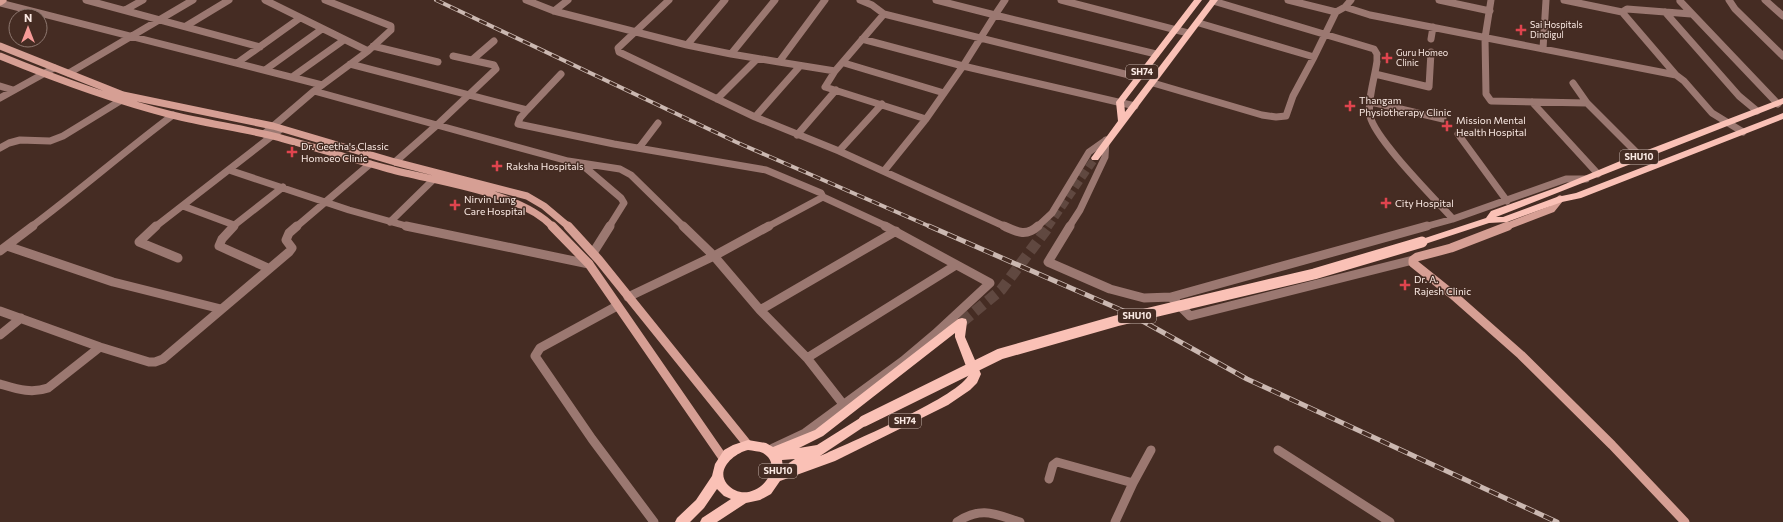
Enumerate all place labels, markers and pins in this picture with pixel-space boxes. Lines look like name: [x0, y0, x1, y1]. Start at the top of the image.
place label: Sai Hospitals Dindigul: [1530, 19, 1583, 40]
marker: Sai Hospitals Dindigul: [1515, 24, 1527, 36]
place label: Guru Homeo Clinic: [1396, 47, 1448, 68]
marker: Guru Homeo Clinic: [1381, 52, 1393, 64]
place label: Thangam Physiotherapy Clinic: [1359, 94, 1451, 118]
marker: Thangam Physiotherapy Clinic: [1344, 100, 1356, 112]
place label: Mission Mental Health Hospital: [1456, 114, 1527, 138]
marker: Mission Mental Health Hospital: [1441, 120, 1453, 132]
place label: Dr. Geetha's Classic Homoeo Clinic: [301, 140, 389, 164]
marker: Dr. Geetha's Classic Homoeo Clinic: [286, 146, 298, 158]
marker: Raksha Hospitals: [491, 160, 503, 172]
place label: Raksha Hospitals: [506, 160, 584, 172]
place label: Nirvin Lung Care Hospital: [464, 193, 525, 217]
marker: City Hospital: [1380, 197, 1392, 209]
place label: City Hospital: [1395, 197, 1454, 209]
marker: Nirvin Lung Care Hospital: [449, 199, 461, 211]
place label: Dr. A. Rajesh Clinic: [1414, 273, 1471, 297]
marker: Dr. A. Rajesh Clinic: [1399, 279, 1411, 291]

